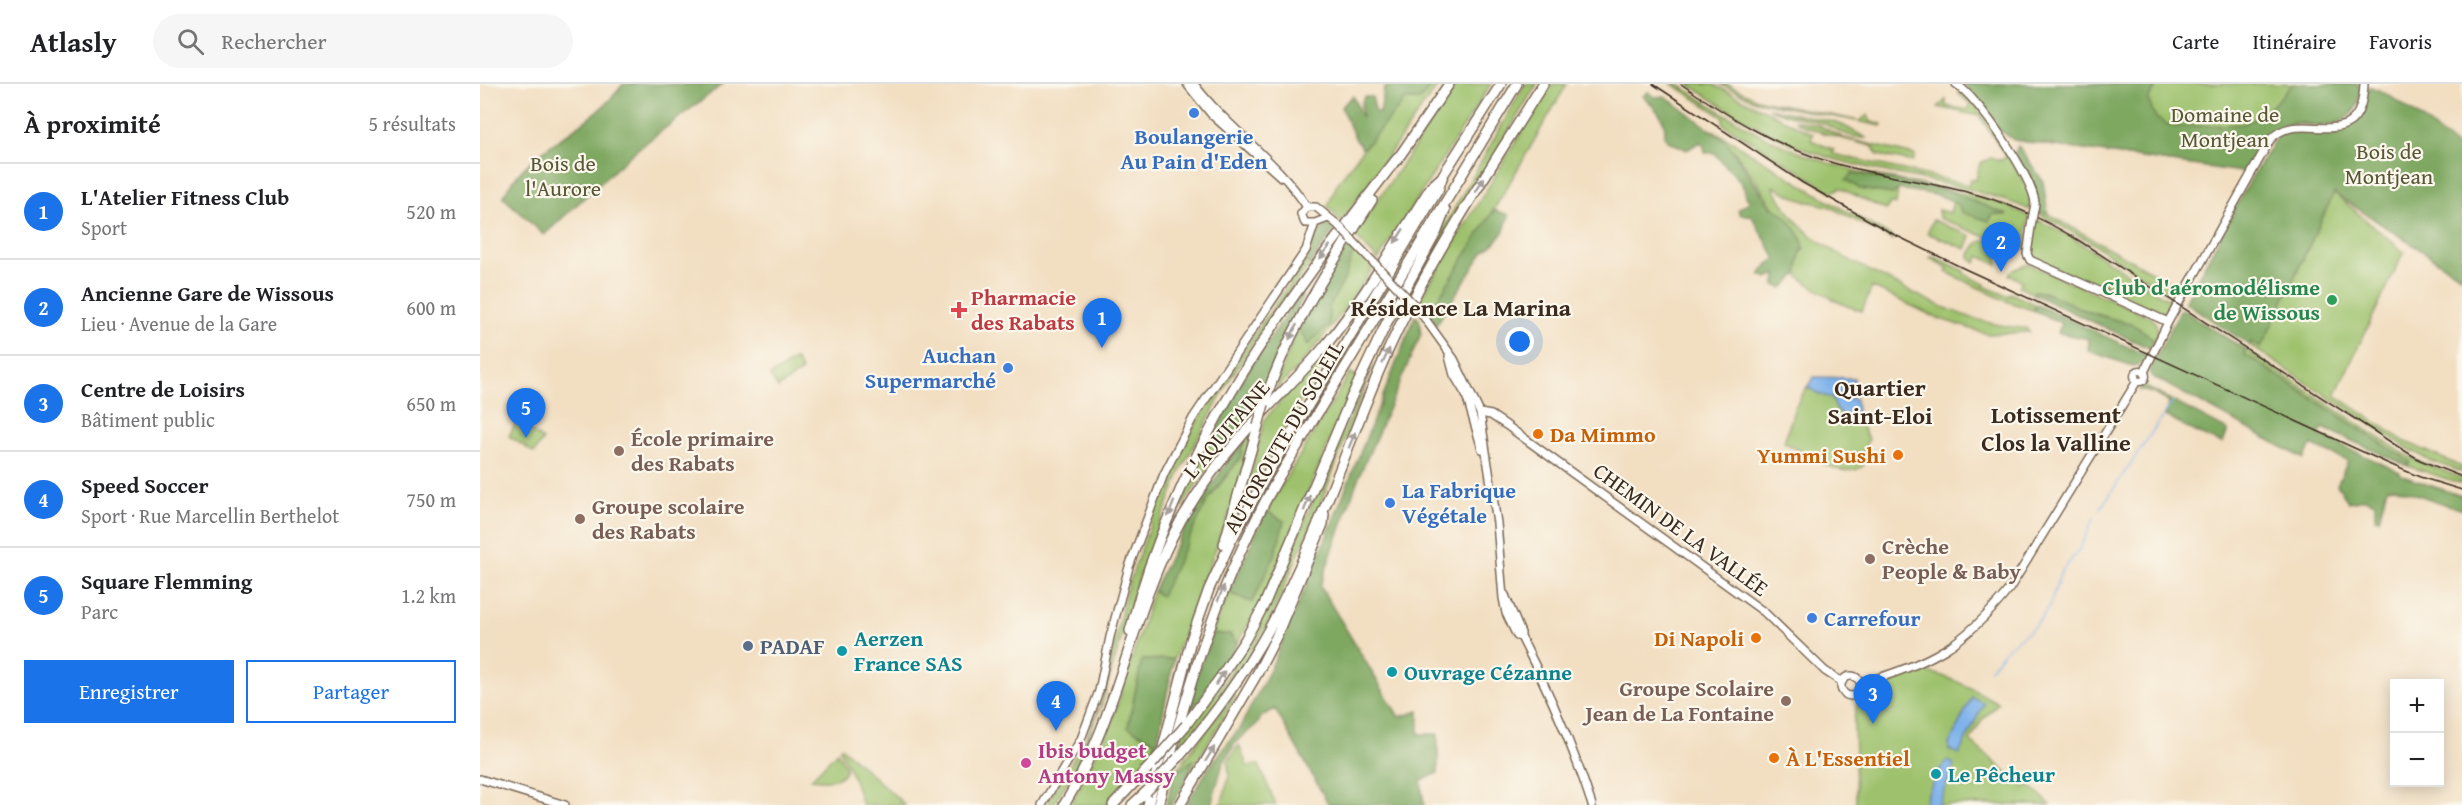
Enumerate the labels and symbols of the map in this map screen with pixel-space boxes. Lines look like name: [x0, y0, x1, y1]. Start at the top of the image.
park label: Domaine de Montjean: [2171, 98, 2279, 155]
marker: Boulangerie Au Pain d'Eden: [1187, 106, 1201, 120]
place label: Boulangerie Au Pain d'Eden: [1120, 120, 1268, 177]
park label: Bois de Montjean: [2345, 135, 2434, 192]
park label: Bois de l'Aurore: [525, 147, 601, 204]
one-way arrow: [1474, 177, 1485, 193]
pin: 2: [1982, 222, 2020, 272]
one-way arrow: [1394, 228, 1405, 244]
one-way arrow: [1319, 244, 1331, 260]
place label: Club d'aéromodélisme de Wissous: [2102, 271, 2320, 328]
place label: Pharmacie des Rabats: [971, 281, 1076, 338]
district label: Résidence La Marina: [1351, 290, 1572, 325]
marker: Club d'aéromodélisme de Wissous: [2325, 293, 2339, 307]
pin: 1: [1082, 298, 1122, 348]
marker: Pharmacie des Rabats: [952, 303, 966, 317]
one-way arrow: [1288, 323, 1298, 340]
your location: [1505, 327, 1534, 356]
street label: AUTOROUTE DU SOLEIL: [1215, 335, 1351, 539]
place label: Auchan Supermarché: [865, 339, 996, 396]
one-way arrow: [1381, 348, 1390, 365]
marker: Auchan Supermarché: [1001, 361, 1015, 375]
district label: Quartier Saint-Eloi: [1828, 370, 1932, 433]
street label: L'AQUITAINE: [1175, 372, 1277, 486]
pin: 5: [506, 388, 546, 438]
district label: Lotissement Clos la Valline: [1981, 397, 2131, 460]
place label: Da Mimmo: [1550, 418, 1656, 450]
place label: École primaire des Rabats: [631, 422, 774, 479]
marker: Da Mimmo: [1531, 427, 1545, 441]
one-way arrow: [1347, 431, 1357, 449]
place label: Yummi Sushi: [1757, 439, 1886, 471]
marker: École primaire des Rabats: [612, 444, 626, 458]
marker: Yummi Sushi: [1891, 448, 1905, 462]
street label: CHEMIN DE LA VALLÉE: [1587, 455, 1775, 603]
place label: La Fabrique Végétale: [1402, 474, 1516, 531]
place label: Groupe scolaire des Rabats: [592, 490, 745, 547]
one-way arrow: [1302, 494, 1312, 512]
marker: La Fabrique Végétale: [1383, 496, 1397, 510]
one-way arrow: [1166, 500, 1176, 518]
marker: Groupe scolaire des Rabats: [573, 512, 587, 526]
place label: Crèche People & Baby: [1882, 530, 2021, 587]
marker: Crèche People & Baby: [1863, 552, 1877, 566]
one-way arrow: [1216, 583, 1226, 601]
place label: Carrefour: [1824, 602, 1921, 634]
marker: Carrefour: [1805, 611, 1819, 625]
place label: Aerzen France SAS: [854, 622, 963, 679]
place label: Di Napoli: [1654, 622, 1744, 654]
place label: PADAF: [760, 630, 825, 662]
marker: Di Napoli: [1749, 631, 1763, 645]
marker: PADAF: [741, 639, 755, 653]
marker: Aerzen France SAS: [835, 644, 849, 658]
place label: Ouvrage Cézanne: [1404, 656, 1572, 688]
marker: Ouvrage Cézanne: [1385, 665, 1399, 679]
one-way arrow: [1215, 669, 1226, 686]
place label: Groupe Scolaire Jean de La Fontaine: [1581, 672, 1774, 729]
pin: 3: [1854, 674, 1892, 724]
pin: 4: [1036, 682, 1076, 731]
marker: Groupe Scolaire Jean de La Fontaine: [1779, 694, 1793, 708]
place label: Ibis budget Antony Massy: [1038, 734, 1175, 791]
place label: À L'Essentiel: [1786, 742, 1910, 774]
one-way arrow: [1204, 746, 1215, 763]
marker: À L'Essentiel: [1767, 751, 1781, 765]
marker: Ibis budget Antony Massy: [1019, 756, 1033, 770]
place label: Le Pêcheur: [1948, 758, 2055, 790]
marker: Le Pêcheur: [1929, 767, 1943, 781]

